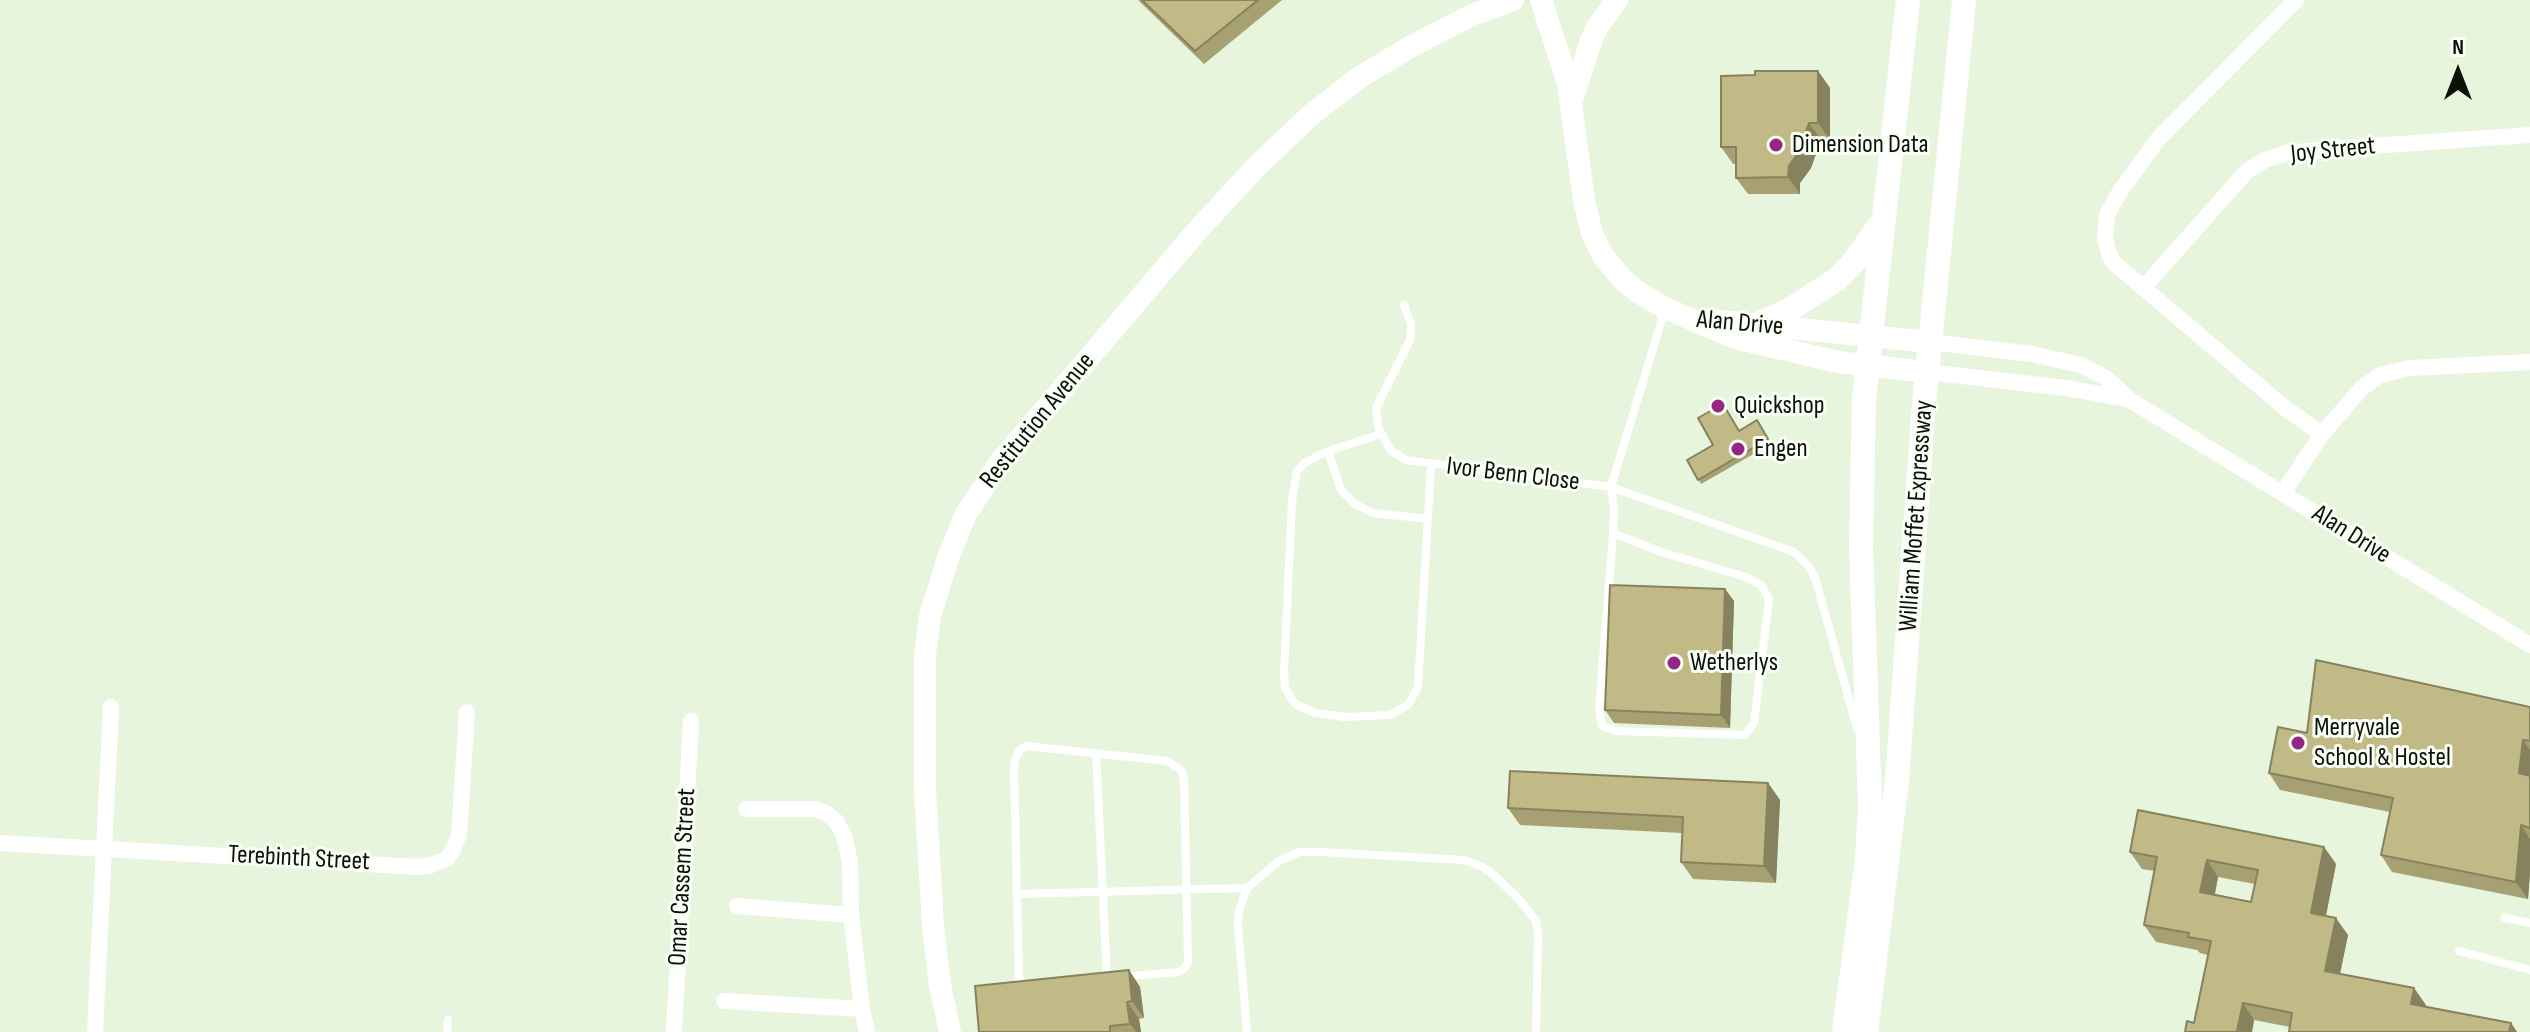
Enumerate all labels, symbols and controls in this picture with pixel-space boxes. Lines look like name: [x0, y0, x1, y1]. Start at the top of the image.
north arrow: [2418, 32, 2498, 112]
text: N: [2452, 34, 2464, 61]
place label: Dimension Data: [1792, 129, 1929, 161]
street label: Joy Street: [2289, 131, 2377, 171]
marker: Dimension Data: [1767, 136, 1785, 154]
street label: Alan Drive: [1695, 305, 1785, 343]
street label: Restitution Avenue: [974, 347, 1102, 495]
place label: Quickshop: [1734, 390, 1825, 422]
marker: Quickshop: [1709, 397, 1727, 415]
street label: William Moffet Expressway: [1893, 399, 1941, 633]
place label: Engen: [1754, 433, 1808, 465]
marker: Engen: [1729, 440, 1747, 458]
street label: Ivor Benn Close: [1445, 451, 1581, 499]
street label: Alan Drive: [2306, 499, 2396, 571]
place label: Wetherlys: [1690, 647, 1778, 679]
marker: Wetherlys: [1665, 654, 1683, 672]
place label: Merryvale School & Hostel: [2314, 712, 2451, 774]
marker: Merryvale School & Hostel: [2289, 734, 2307, 752]
street label: Omar Cassem Street: [663, 787, 703, 967]
street label: Terebinth Street: [227, 840, 371, 878]

